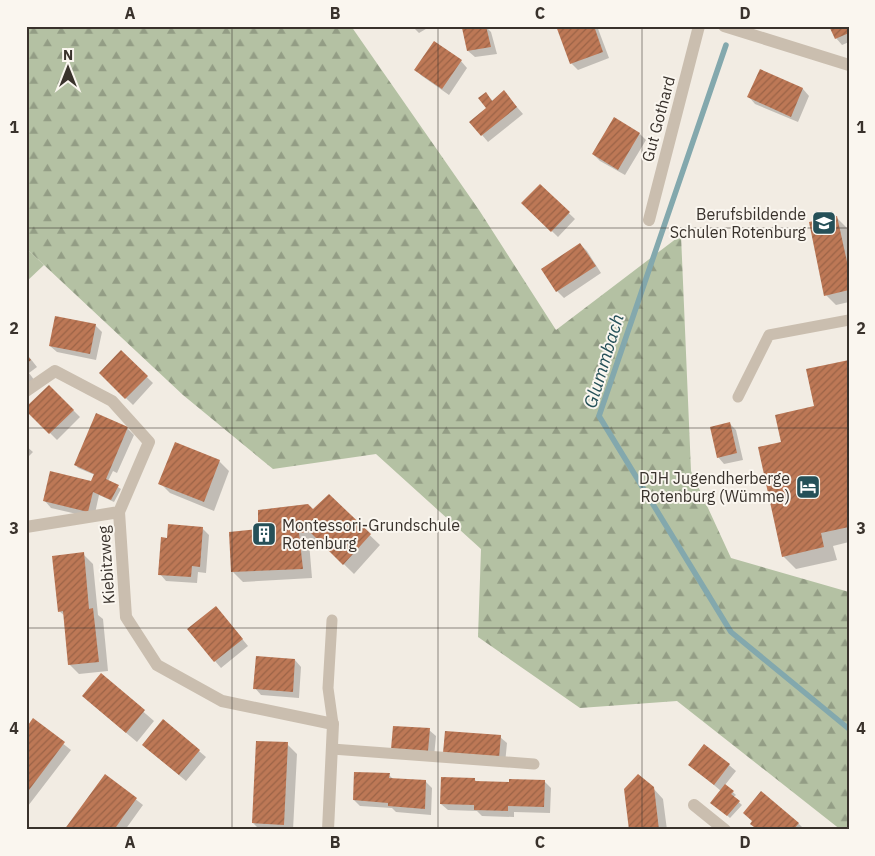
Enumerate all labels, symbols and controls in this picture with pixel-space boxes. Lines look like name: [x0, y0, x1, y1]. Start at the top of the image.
text: A: [125, 3, 136, 23]
text: B: [330, 3, 341, 23]
text: C: [535, 3, 545, 23]
text: D: [739, 3, 751, 23]
north arrow: [42, 42, 92, 92]
text: N: [63, 46, 73, 64]
street label: Gut Gothard: [637, 74, 679, 164]
text: 1: [9, 117, 19, 137]
text: 1: [856, 117, 866, 137]
place label: Berufsbildende Schulen Rotenburg: [670, 204, 807, 242]
school or university icon: Berufsbildende Schulen Rotenburg: [811, 210, 837, 236]
water label: Glummbach: [578, 311, 629, 411]
text: 2: [9, 318, 19, 338]
text: 2: [856, 318, 866, 338]
place label: DJH Jugendherberge Rotenburg (Wümme): [639, 468, 790, 506]
hotel icon: DJH Jugendherberge Rotenburg (Wümme): [795, 474, 821, 500]
place label: Montessori-Grundschule Rotenburg: [282, 515, 460, 553]
text: 3: [9, 518, 19, 538]
text: 3: [856, 518, 866, 538]
building icon: Montessori-Grundschule Rotenburg: [251, 521, 277, 547]
street label: Kiebitzweg: [93, 525, 119, 605]
text: 4: [9, 718, 19, 738]
text: 4: [856, 718, 866, 738]
text: A: [125, 832, 136, 852]
text: B: [330, 832, 341, 852]
text: C: [535, 832, 545, 852]
text: D: [739, 832, 751, 852]

